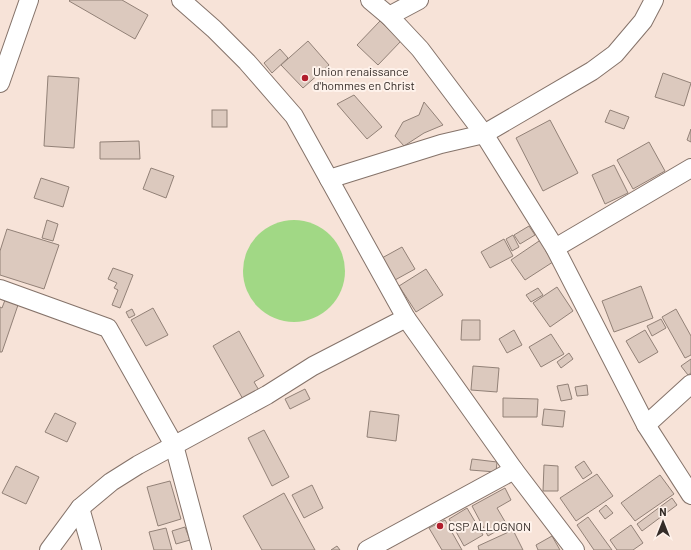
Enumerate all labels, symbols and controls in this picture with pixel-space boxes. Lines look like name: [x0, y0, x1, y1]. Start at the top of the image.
place label: Union renaissance d'hommes en Christ: [313, 64, 415, 92]
marker: Union renaissance d'hommes en Christ: [300, 73, 310, 83]
north arrow: [643, 502, 683, 542]
text: N: [659, 505, 667, 518]
place label: CSP ALLOGNON: [448, 519, 531, 533]
marker: CSP ALLOGNON: [435, 521, 445, 531]

